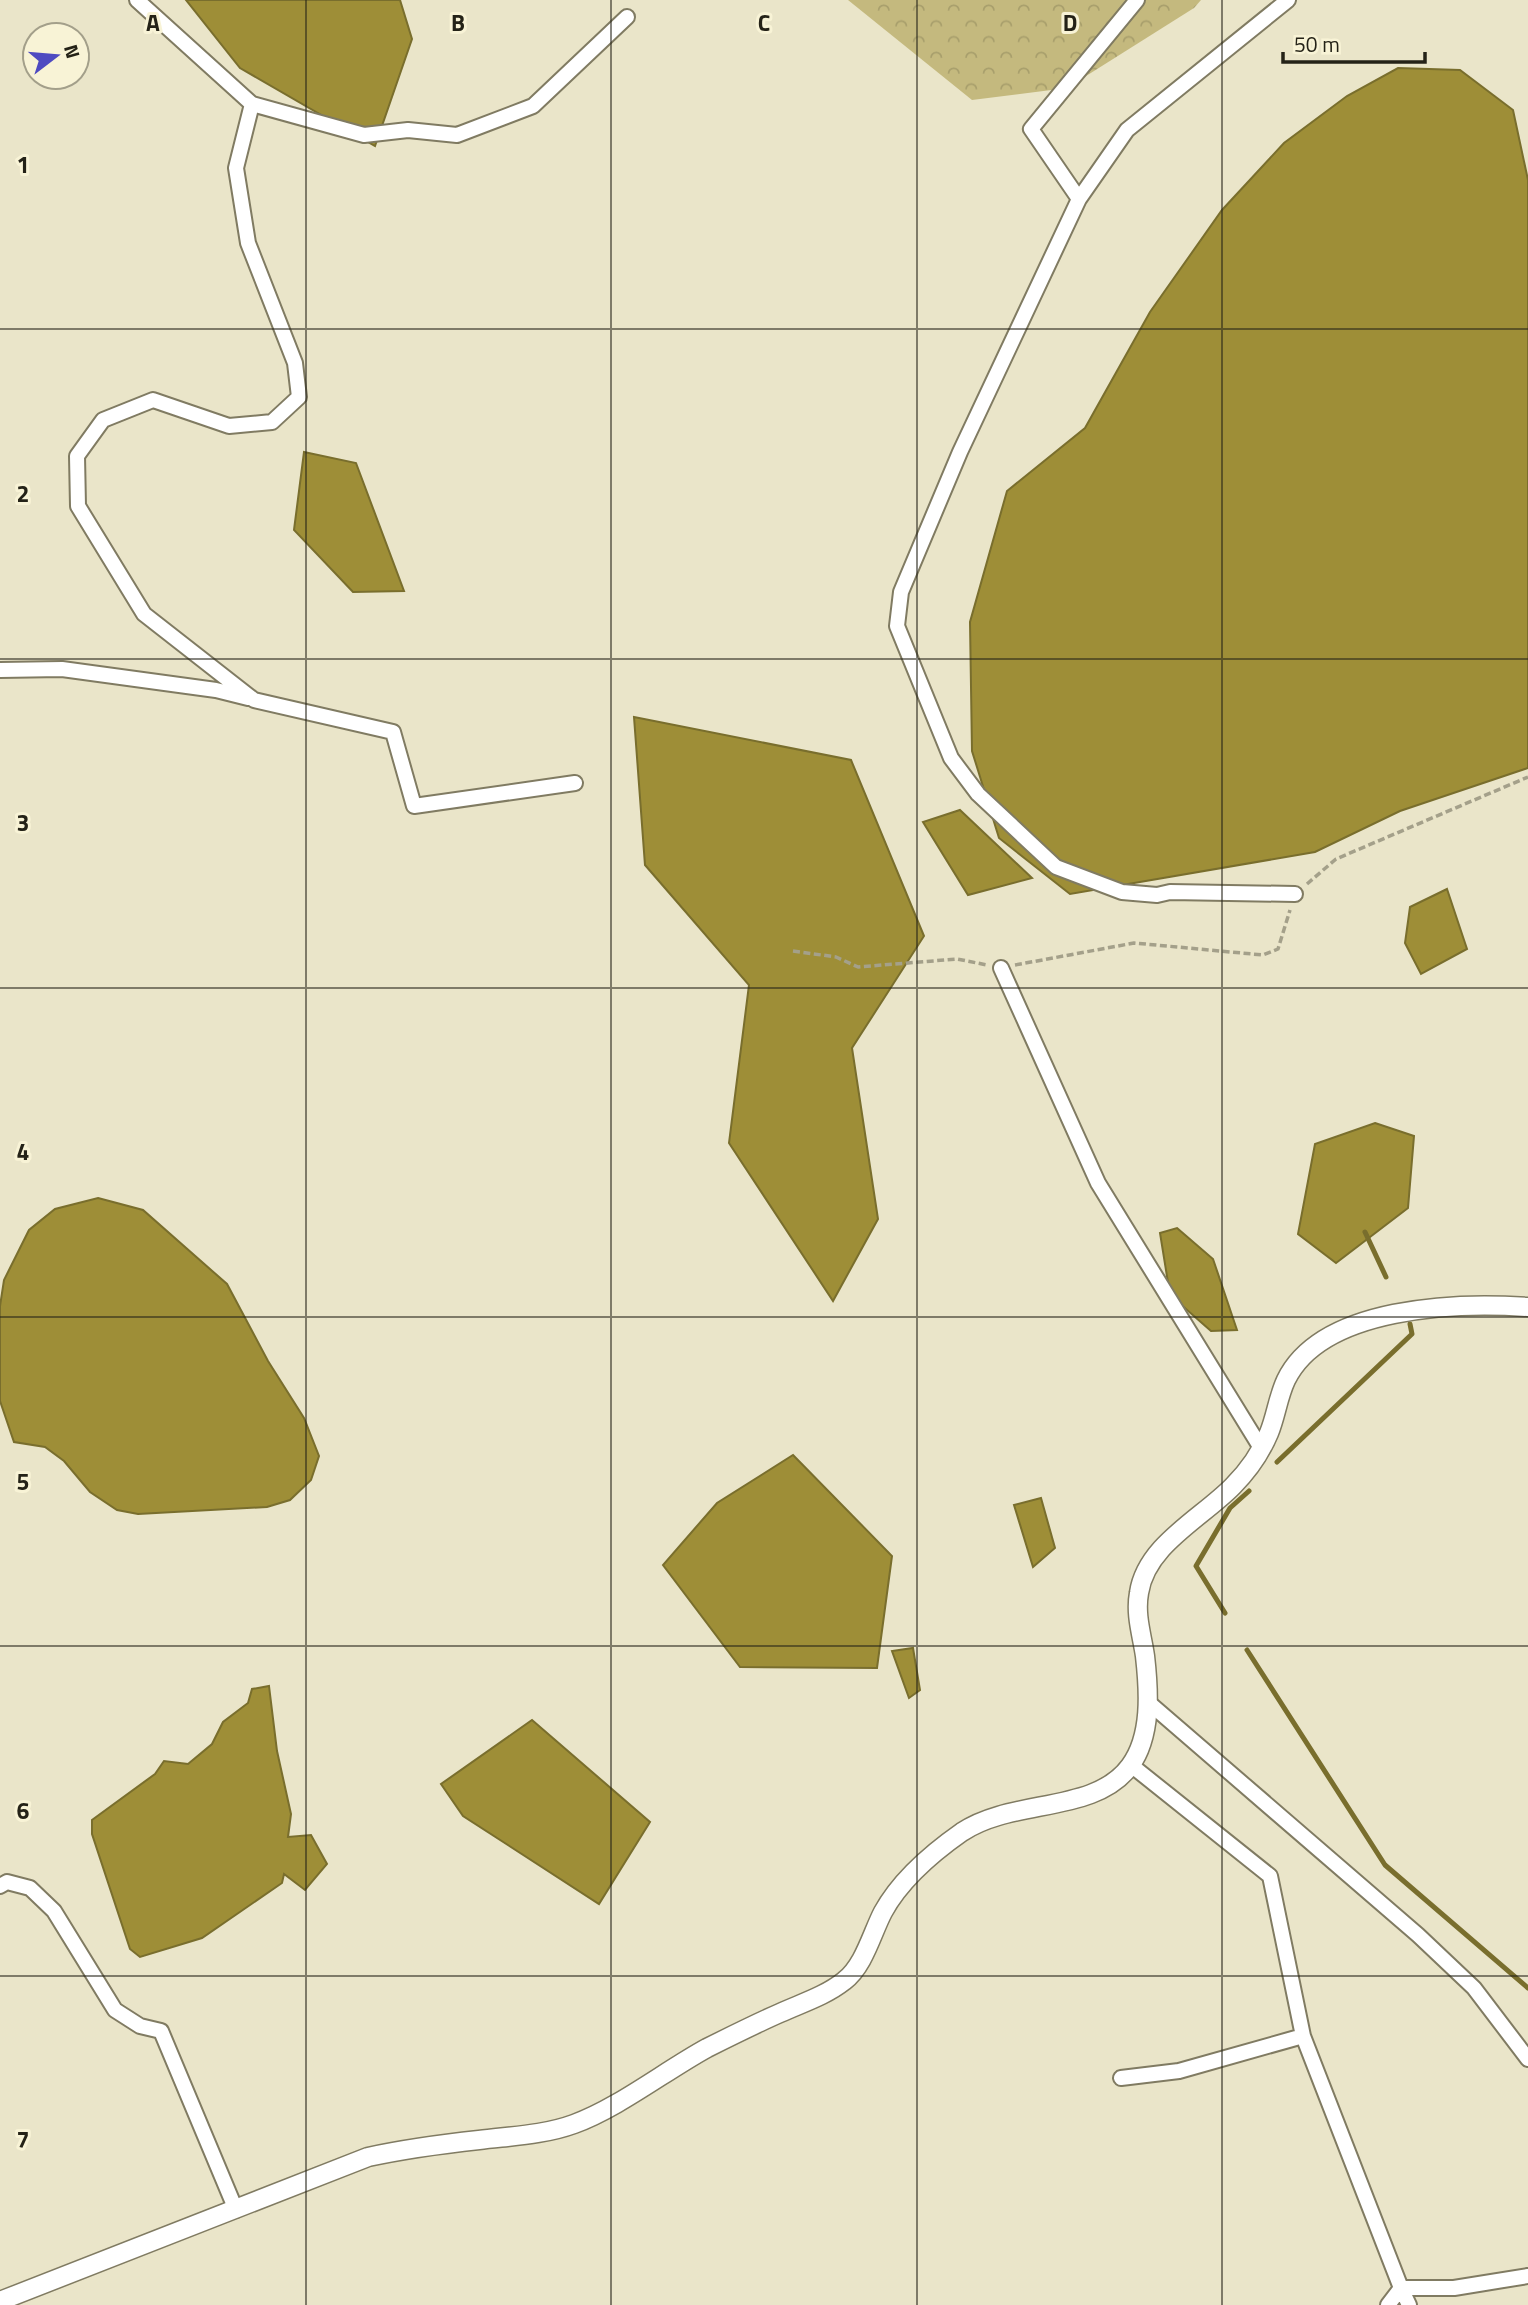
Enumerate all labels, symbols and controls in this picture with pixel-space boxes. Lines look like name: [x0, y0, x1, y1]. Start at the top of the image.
text: A: [146, 5, 160, 40]
text: B: [451, 5, 465, 40]
text: C: [758, 5, 770, 40]
text: D: [1063, 5, 1077, 40]
north arrow: [21, 21, 91, 91]
scale bar: [1283, 21, 1425, 65]
text: 50 m: [1294, 28, 1340, 60]
text: N: [57, 41, 89, 62]
text: 1: [17, 147, 29, 182]
text: 2: [17, 476, 29, 511]
text: 3: [17, 805, 29, 840]
text: 4: [17, 1134, 29, 1169]
text: 5: [17, 1464, 29, 1499]
text: 6: [17, 1793, 30, 1828]
text: 7: [17, 2122, 29, 2157]

